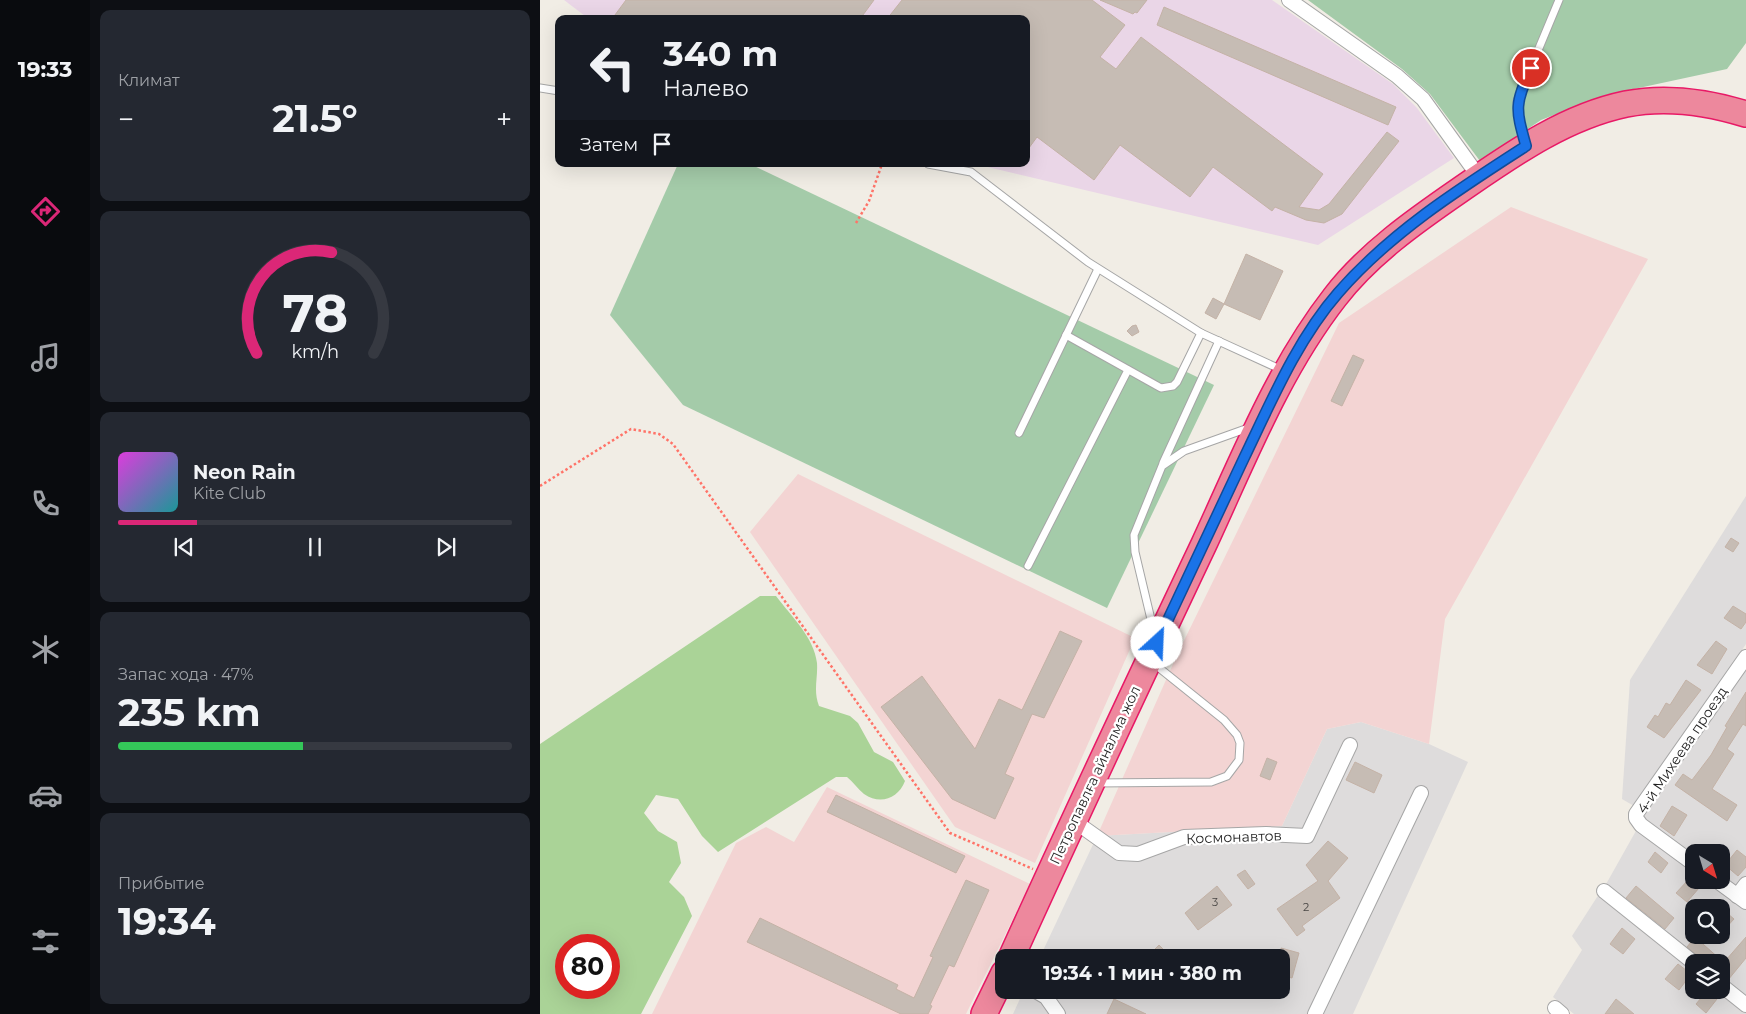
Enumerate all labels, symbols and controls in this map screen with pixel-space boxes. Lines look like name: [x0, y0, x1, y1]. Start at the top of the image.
text: 340 m: [663, 32, 778, 75]
icon: left: [580, 35, 645, 100]
pin: [1510, 47, 1552, 89]
icon: arrive: [1517, 54, 1545, 82]
text: 19:33: [18, 56, 72, 83]
text: Климат: [118, 71, 180, 90]
text: Налево: [663, 75, 749, 102]
text: 21.5°: [272, 95, 358, 142]
text: −: [118, 102, 134, 136]
text: +: [496, 102, 512, 136]
icon: arrive: [648, 130, 676, 158]
text: Затем: [580, 133, 638, 156]
icon: directions: [28, 194, 63, 229]
text: 78: [282, 282, 348, 345]
icon: music: [28, 340, 63, 375]
text: km/h: [291, 341, 339, 362]
text: Neon Rain: [193, 461, 296, 484]
text: Kite Club: [193, 484, 266, 503]
icon: phone: [28, 486, 63, 521]
icon: previous: [170, 533, 198, 561]
icon: pause: [301, 533, 329, 561]
icon: next: [432, 533, 460, 561]
position arrow: [1130, 616, 1182, 668]
icon: climate: [28, 632, 63, 667]
text: Запас хода · 47%: [118, 665, 253, 684]
street label: Петропавлға айналма жол: [1046, 683, 1144, 867]
street label: 4-й Михеева проезд: [1633, 683, 1731, 817]
text: 235 km: [118, 689, 261, 736]
icon: car: [28, 778, 63, 813]
street label: Космонавтов: [1186, 826, 1282, 848]
north arrow: [1685, 844, 1730, 889]
map controls: [1685, 844, 1730, 999]
text: Прибытие: [118, 874, 205, 893]
house number: 3: [1212, 895, 1218, 909]
text: 19:34: [118, 898, 216, 945]
button: search: [1685, 899, 1730, 944]
house number: 2: [1303, 900, 1309, 914]
icon: filters: [28, 924, 63, 959]
speed limit sign: 80: [555, 934, 620, 999]
button: layers: [1685, 954, 1730, 999]
text: 19:34 · 1 мин · 380 m: [1043, 962, 1242, 985]

